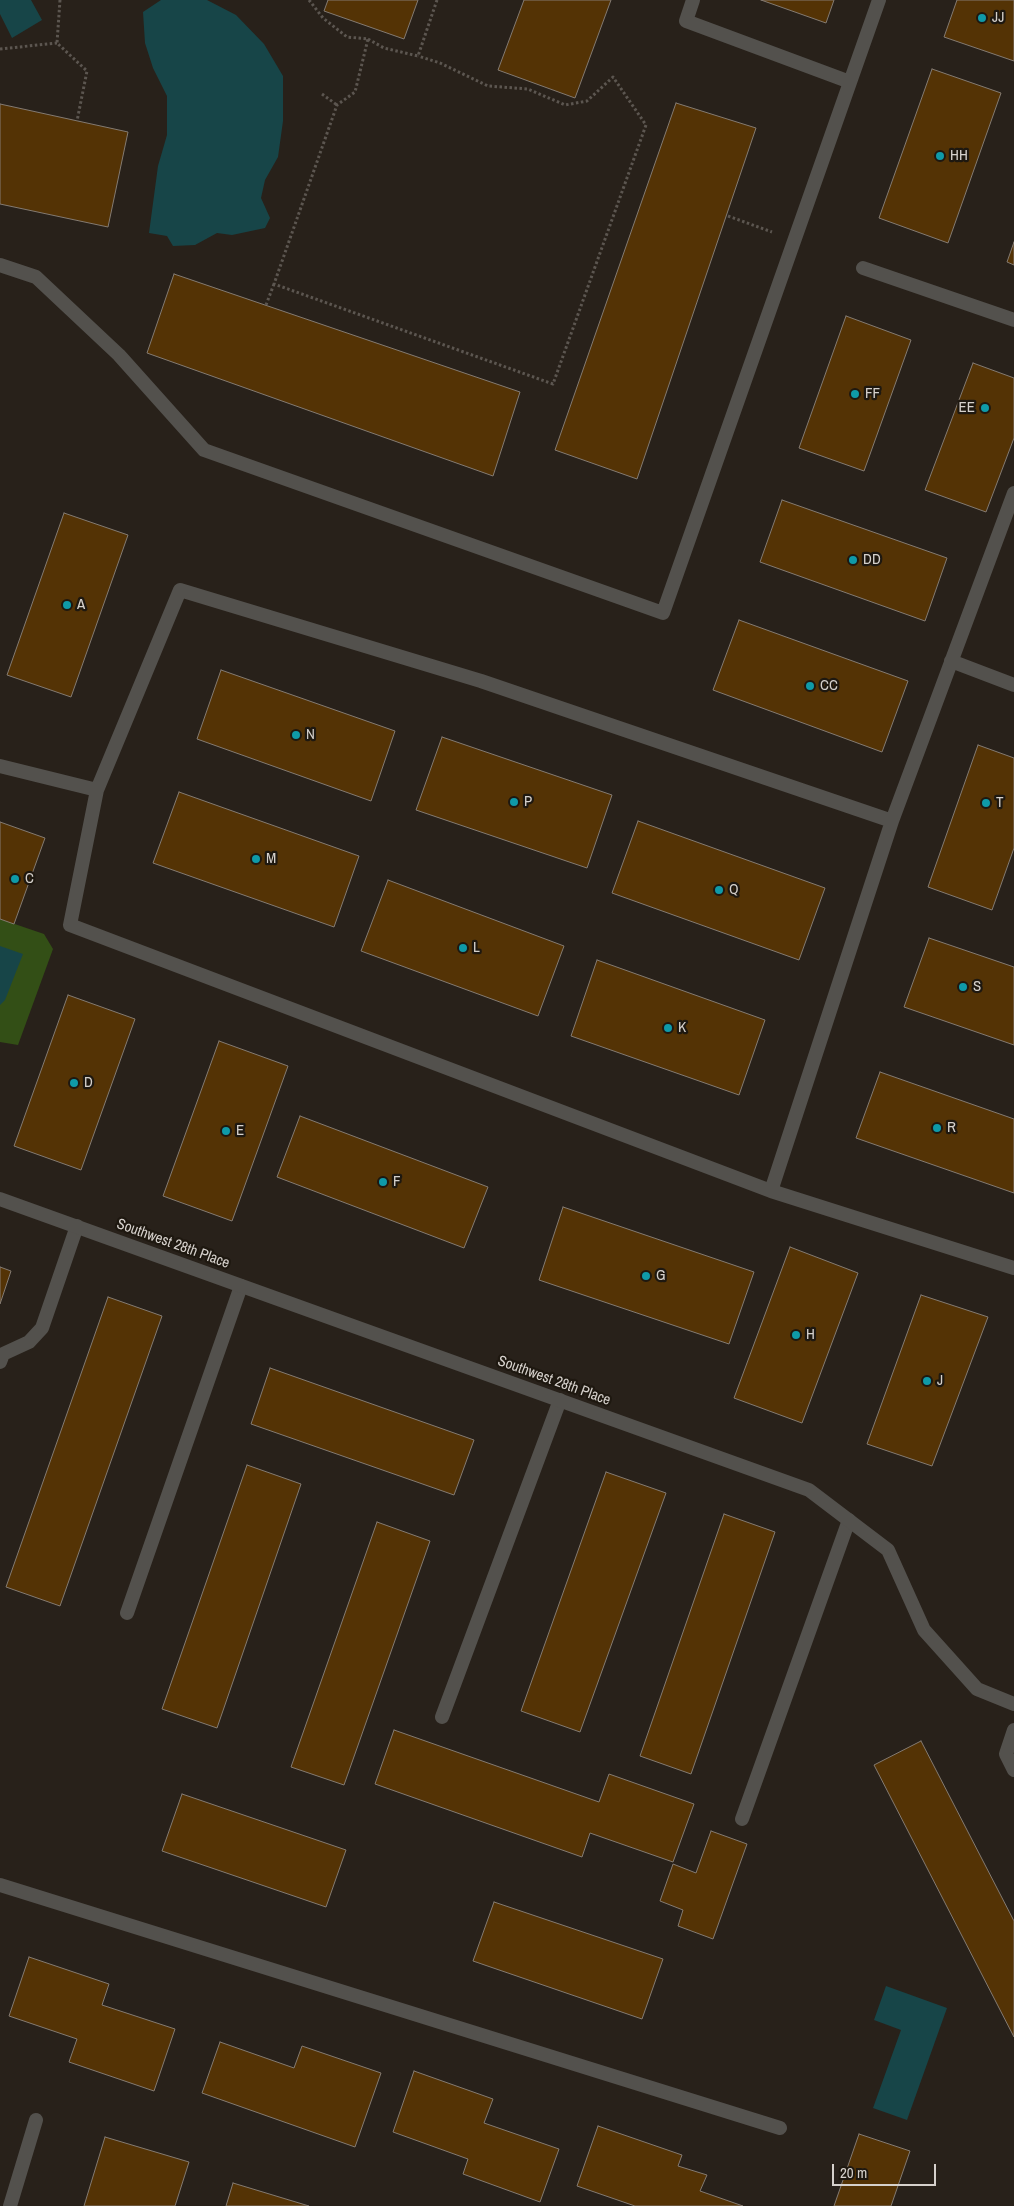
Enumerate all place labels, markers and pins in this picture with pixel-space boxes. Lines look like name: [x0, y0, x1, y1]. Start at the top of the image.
place label: JJ: [992, 9, 1004, 27]
marker: JJ: [976, 12, 988, 24]
place label: HH: [950, 147, 968, 165]
marker: HH: [934, 150, 946, 162]
place label: FF: [865, 385, 880, 403]
marker: FF: [849, 388, 861, 400]
place label: EE: [959, 399, 975, 417]
marker: EE: [979, 402, 991, 414]
place label: DD: [863, 551, 881, 569]
marker: DD: [847, 554, 859, 566]
place label: A: [77, 596, 85, 614]
marker: A: [61, 599, 73, 611]
place label: CC: [820, 677, 838, 695]
marker: CC: [804, 680, 816, 692]
place label: N: [306, 726, 315, 744]
marker: N: [290, 729, 302, 741]
place label: P: [524, 793, 532, 811]
place label: T: [996, 794, 1004, 812]
marker: P: [508, 796, 520, 808]
marker: T: [980, 797, 992, 809]
place label: M: [266, 850, 276, 868]
marker: M: [250, 853, 262, 865]
place label: C: [25, 870, 34, 888]
marker: C: [9, 873, 21, 885]
place label: Q: [729, 881, 739, 899]
marker: Q: [713, 884, 725, 896]
place label: L: [473, 939, 480, 957]
marker: L: [457, 942, 469, 954]
place label: S: [973, 978, 981, 996]
marker: S: [957, 981, 969, 993]
place label: K: [678, 1019, 686, 1037]
marker: K: [662, 1022, 674, 1034]
place label: D: [84, 1074, 93, 1092]
marker: D: [68, 1077, 80, 1089]
place label: R: [947, 1119, 956, 1137]
place label: E: [236, 1122, 244, 1140]
marker: R: [931, 1122, 943, 1134]
marker: E: [220, 1125, 232, 1137]
place label: F: [393, 1173, 401, 1191]
marker: F: [377, 1176, 389, 1188]
place label: G: [656, 1267, 666, 1285]
marker: G: [640, 1270, 652, 1282]
place label: H: [806, 1326, 815, 1344]
marker: H: [790, 1329, 802, 1341]
place label: J: [937, 1372, 943, 1390]
marker: J: [921, 1375, 933, 1387]

